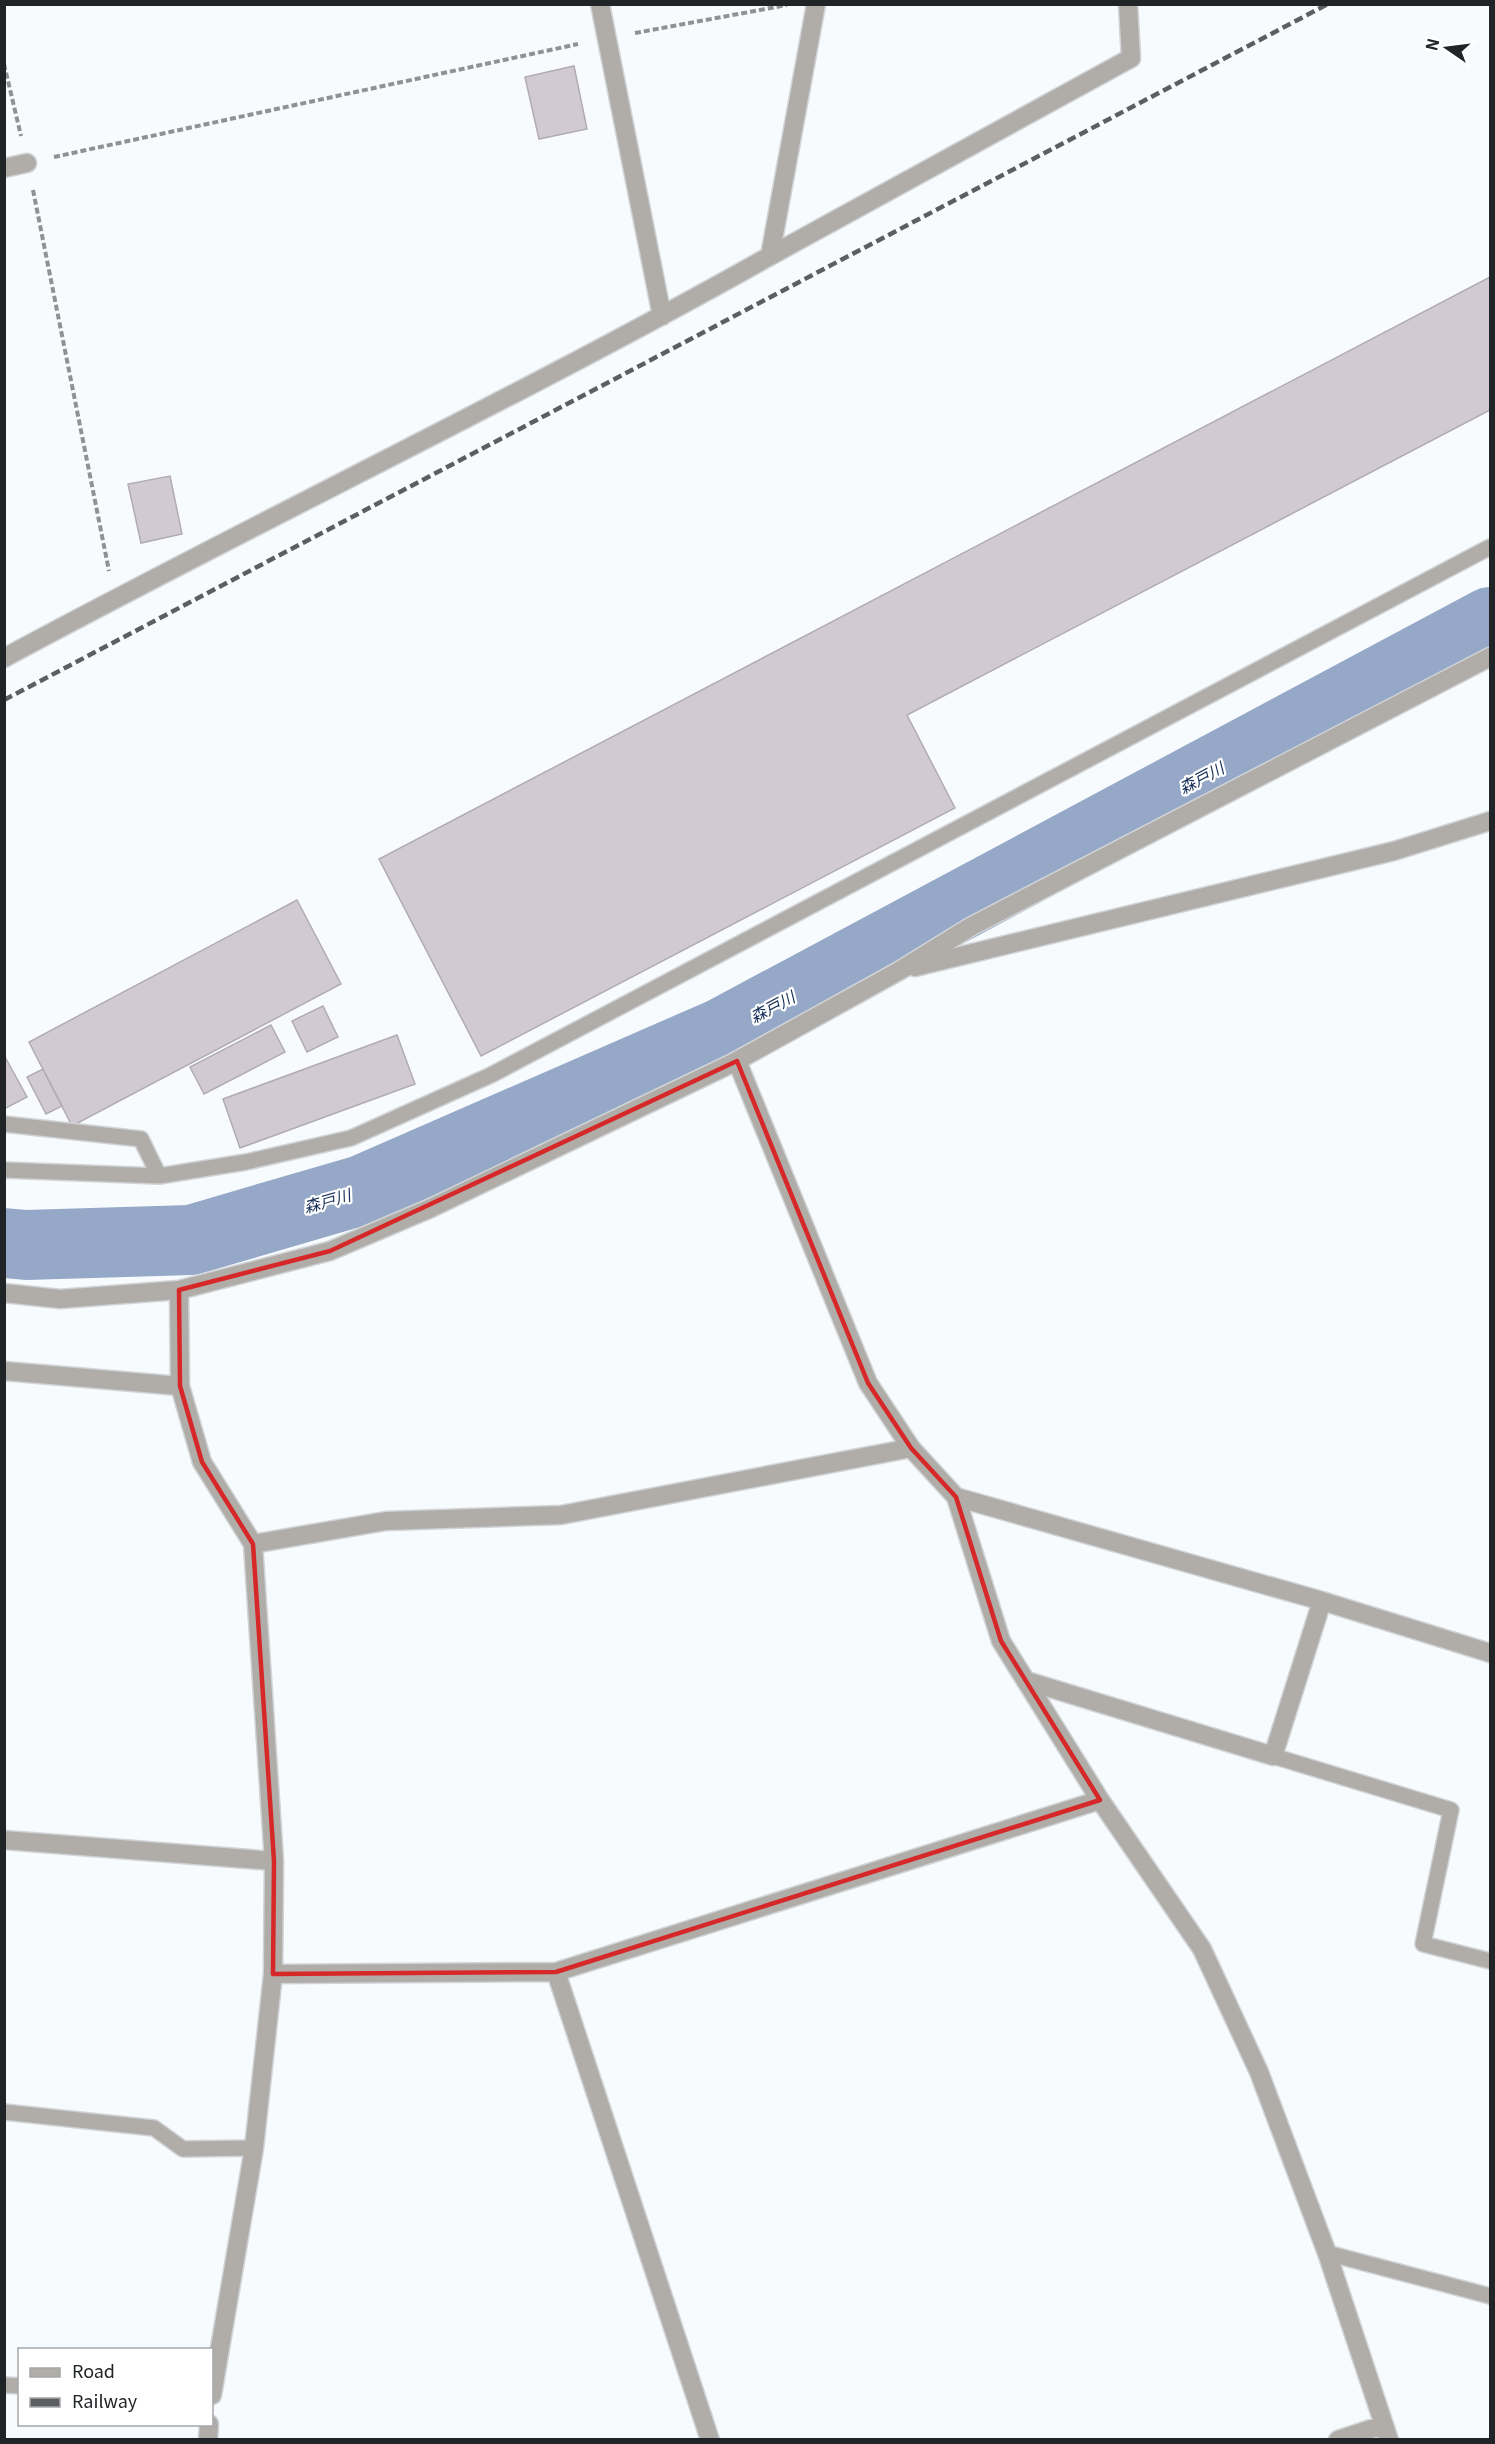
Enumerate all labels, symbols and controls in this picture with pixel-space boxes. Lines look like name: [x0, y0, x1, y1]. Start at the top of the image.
north arrow: [1417, 18, 1477, 78]
text: N: [1418, 35, 1445, 53]
water label: 森戸川: [1174, 754, 1230, 799]
water label: 森戸川: [745, 983, 801, 1028]
water label: 森戸川: [301, 1181, 355, 1218]
legend: [18, 2348, 213, 2426]
text: Road: [72, 2357, 115, 2383]
text: Railway: [72, 2387, 138, 2413]

